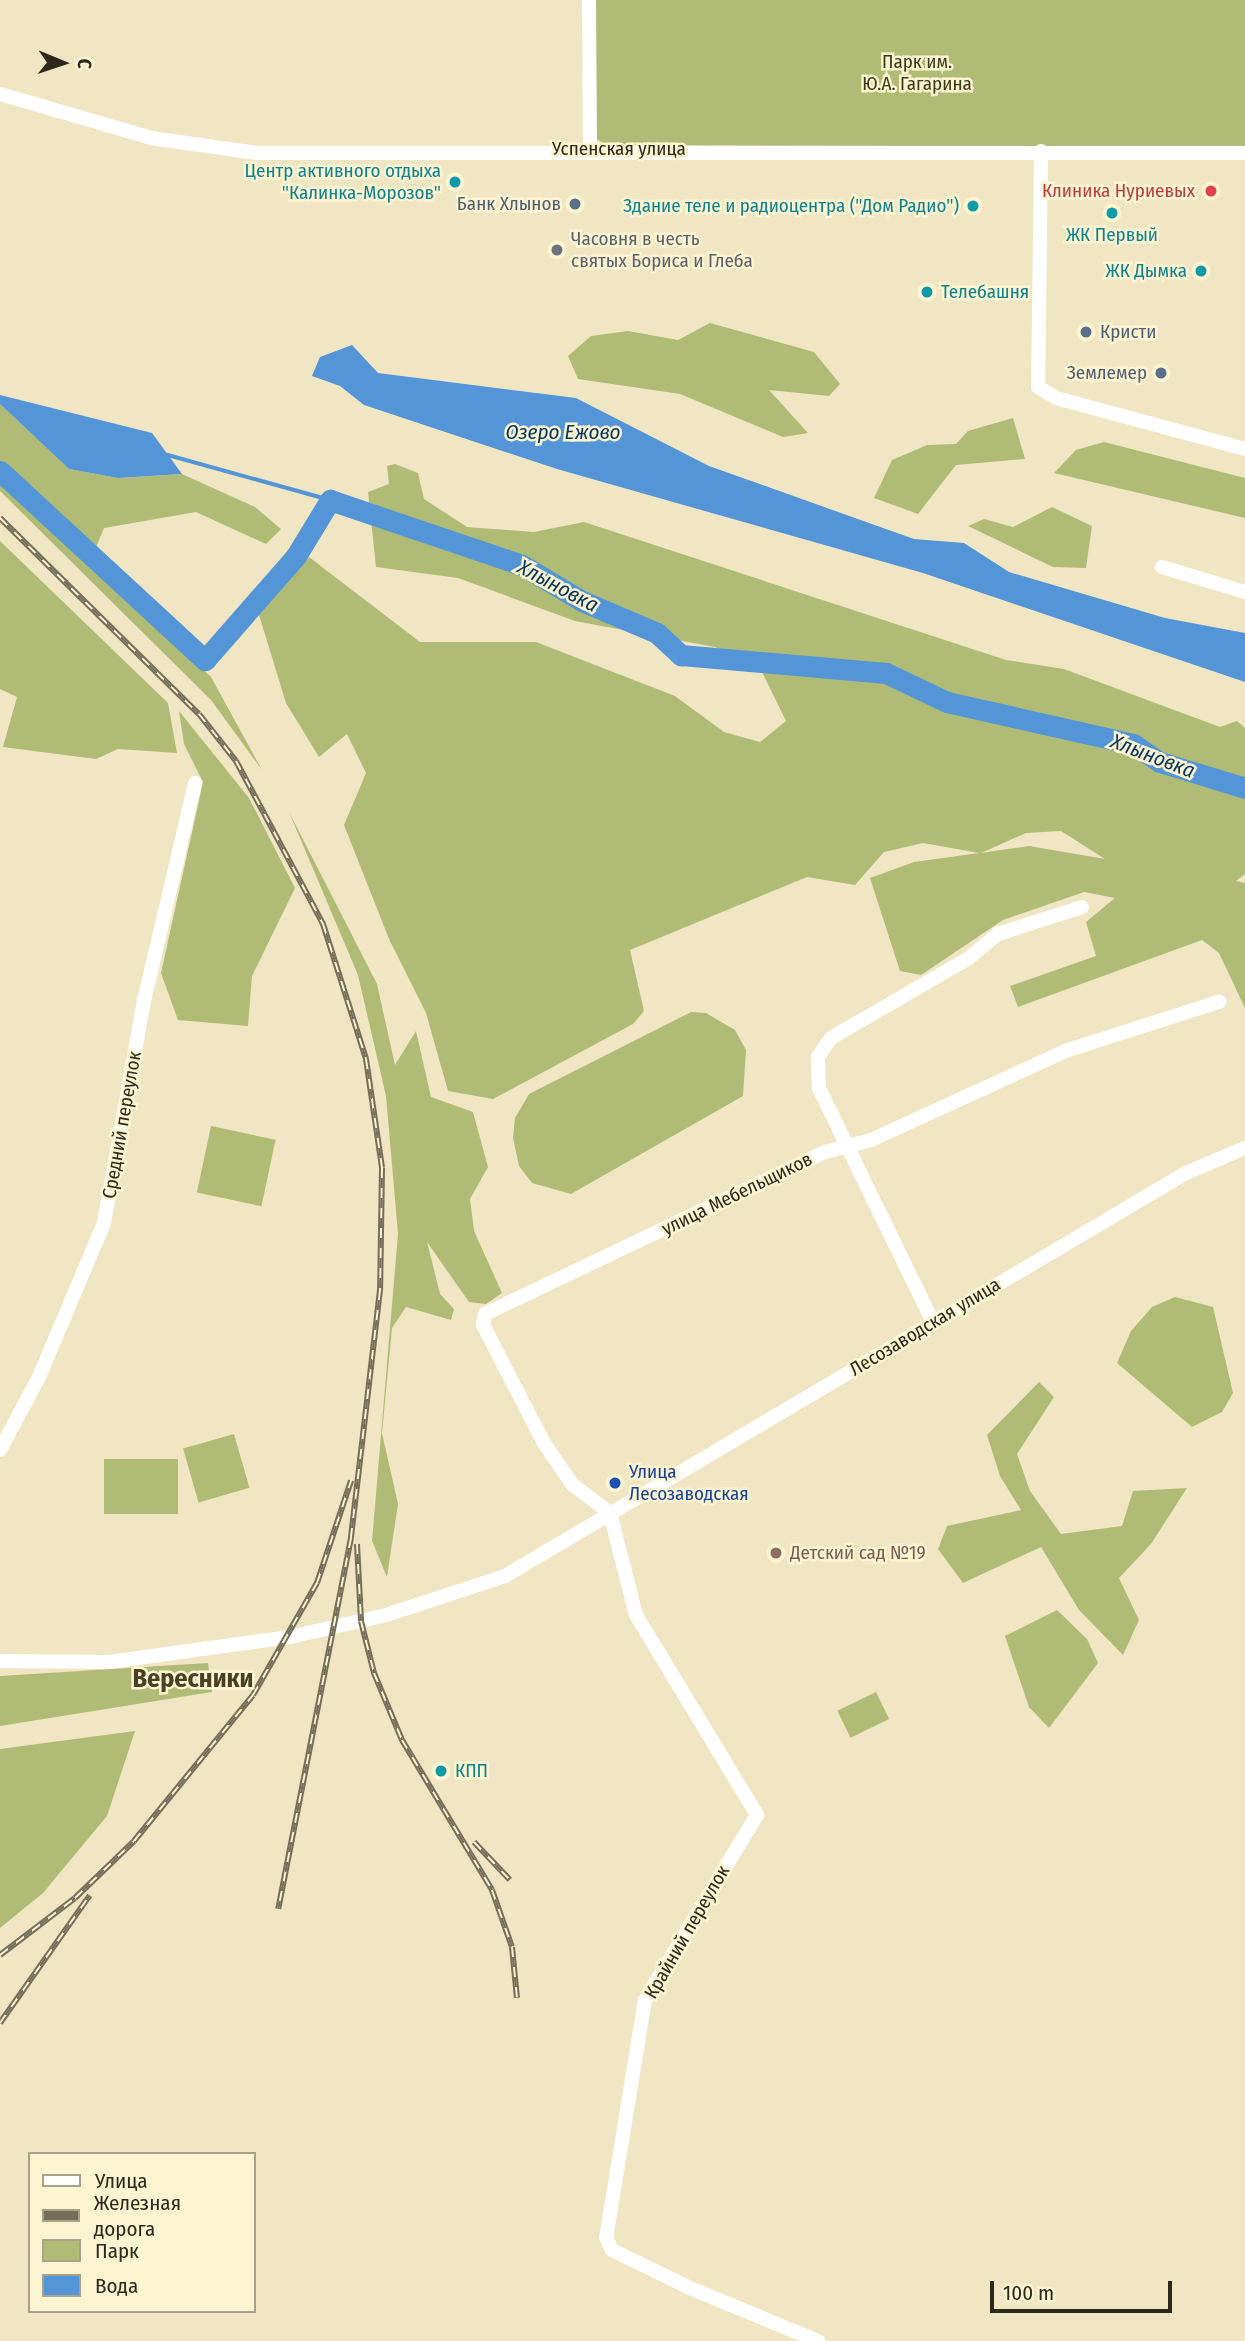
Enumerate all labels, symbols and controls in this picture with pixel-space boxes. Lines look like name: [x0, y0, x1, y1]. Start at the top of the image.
north arrow: [28, 28, 98, 98]
park label: Парк им. Ю.А. Гагарина: [862, 51, 972, 95]
text: С: [73, 58, 96, 69]
street label: Успенская улица: [552, 138, 686, 160]
place label: Центр активного отдыха "Калинка-Морозов": [245, 160, 441, 204]
marker: Центр активного отдыха "Калинка-Морозов": [447, 174, 463, 190]
place label: Клиника Нуриевых: [1042, 180, 1195, 202]
marker: Клиника Нуриевых: [1201, 181, 1221, 201]
place label: Банк Хлынов: [457, 193, 561, 215]
place label: Здание теле и радиоцентра ("Дом Радио"): [623, 195, 959, 217]
marker: Банк Хлынов: [567, 196, 583, 212]
marker: Здание теле и радиоцентра ("Дом Радио"): [965, 198, 981, 214]
marker: ЖК Первый: [1104, 205, 1120, 221]
place label: ЖК Первый: [1066, 224, 1158, 246]
place label: Часовня в честь святых Бориса и Глеба: [571, 228, 753, 272]
marker: Часовня в честь святых Бориса и Глеба: [549, 242, 565, 258]
place label: ЖК Дымка: [1106, 260, 1187, 282]
marker: ЖК Дымка: [1193, 263, 1209, 279]
place label: Телебашня: [941, 281, 1029, 303]
marker: Телебашня: [919, 284, 935, 300]
place label: Кристи: [1100, 321, 1157, 343]
marker: Кристи: [1078, 324, 1094, 340]
place label: Землемер: [1067, 362, 1147, 384]
marker: Землемер: [1153, 365, 1169, 381]
water label: Озеро Ежово: [505, 419, 621, 445]
water label: Хлыновка: [513, 554, 603, 618]
water label: Хлыновка: [1107, 728, 1199, 784]
street label: Средний переулок: [98, 1049, 146, 1201]
street label: улица Мебельщиков: [658, 1148, 816, 1240]
street label: Лесозаводская улица: [846, 1273, 1004, 1381]
place label: Улица Лесозаводская: [629, 1461, 749, 1505]
marker: Улица Лесозаводская: [607, 1475, 623, 1491]
place label: Детский сад №19: [790, 1542, 926, 1564]
marker: Детский сад №19: [768, 1545, 784, 1561]
district label: Вересники: [132, 1663, 254, 1695]
place label: КПП: [455, 1760, 488, 1782]
marker: КПП: [433, 1763, 449, 1779]
street label: Крайний переулок: [640, 1861, 734, 2003]
legend: [28, 2152, 256, 2313]
text: Улица: [95, 2168, 148, 2194]
text: Железная дорога: [94, 2190, 181, 2242]
text: Парк: [95, 2238, 139, 2264]
scale bar: [993, 2268, 1175, 2312]
text: Вода: [95, 2273, 138, 2299]
text: 100 m: [1003, 2280, 1054, 2306]

